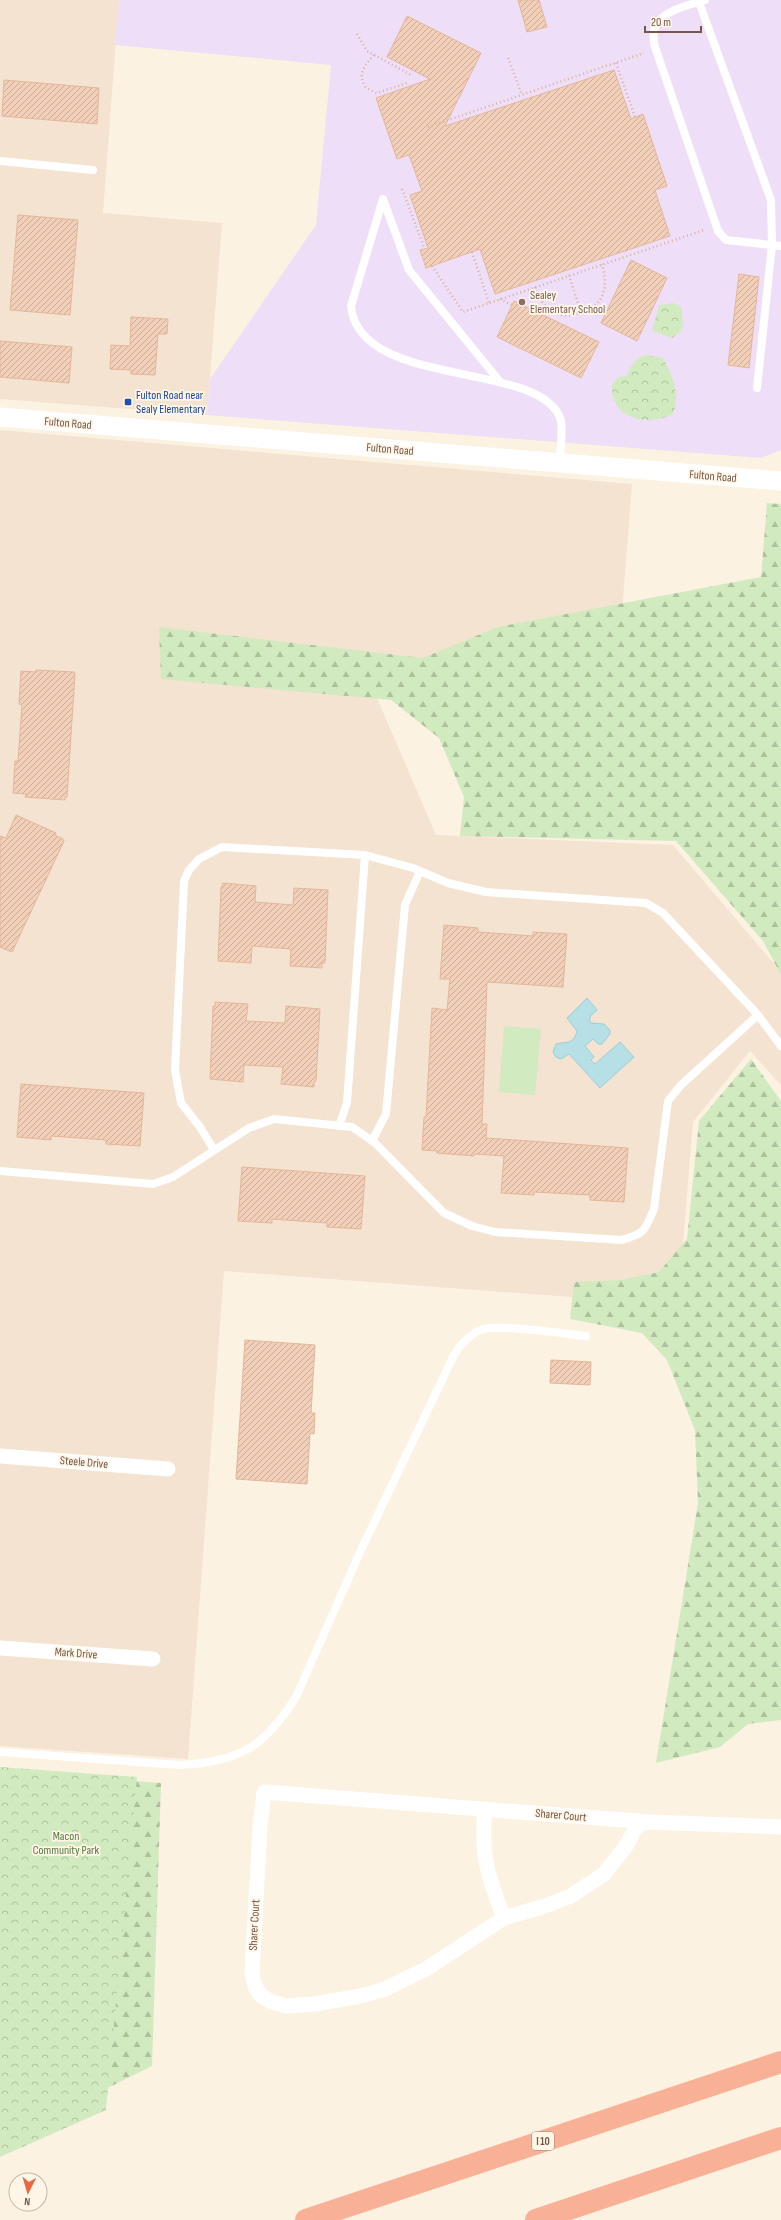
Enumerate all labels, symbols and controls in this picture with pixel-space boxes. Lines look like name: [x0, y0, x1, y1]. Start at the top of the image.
scale bar: [645, 8, 701, 34]
text: 20 m: [651, 15, 671, 30]
place label: Sealey Elementary School: [530, 288, 605, 317]
marker: Sealey Elementary School: [517, 297, 527, 307]
place label: Fulton Road near Sealy Elementary: [136, 388, 206, 417]
marker: Fulton Road near Sealy Elementary: [123, 397, 133, 407]
street label: Fulton Road: [44, 414, 92, 433]
street label: Fulton Road: [366, 440, 414, 459]
street label: Fulton Road: [689, 467, 737, 486]
street label: Steele Drive: [59, 1453, 109, 1472]
street label: Mark Drive: [54, 1645, 98, 1662]
street label: Sharer Court: [535, 1806, 587, 1825]
park label: Macon Community Park: [33, 1829, 100, 1858]
street label: Sharer Court: [246, 1899, 263, 1951]
road number: I 10: [532, 2132, 554, 2150]
north arrow: [8, 2172, 48, 2212]
text: N: [24, 2195, 31, 2208]

